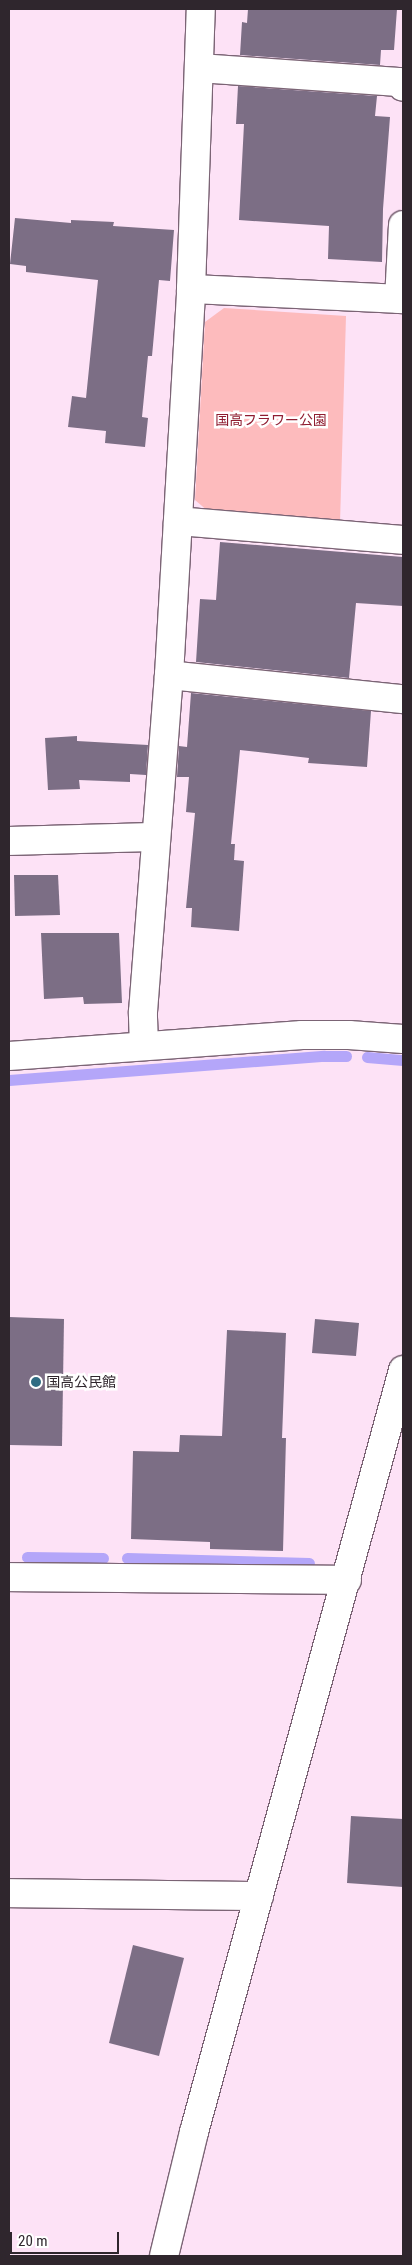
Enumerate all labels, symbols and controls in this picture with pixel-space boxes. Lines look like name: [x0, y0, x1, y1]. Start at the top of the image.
park label: 国高フラワー公園: [215, 412, 327, 428]
place label: 国高公民館: [46, 1374, 116, 1390]
marker: 国高公民館: [30, 1376, 42, 1388]
scale bar: [12, 2222, 121, 2254]
text: 20 m: [18, 2232, 48, 2250]

